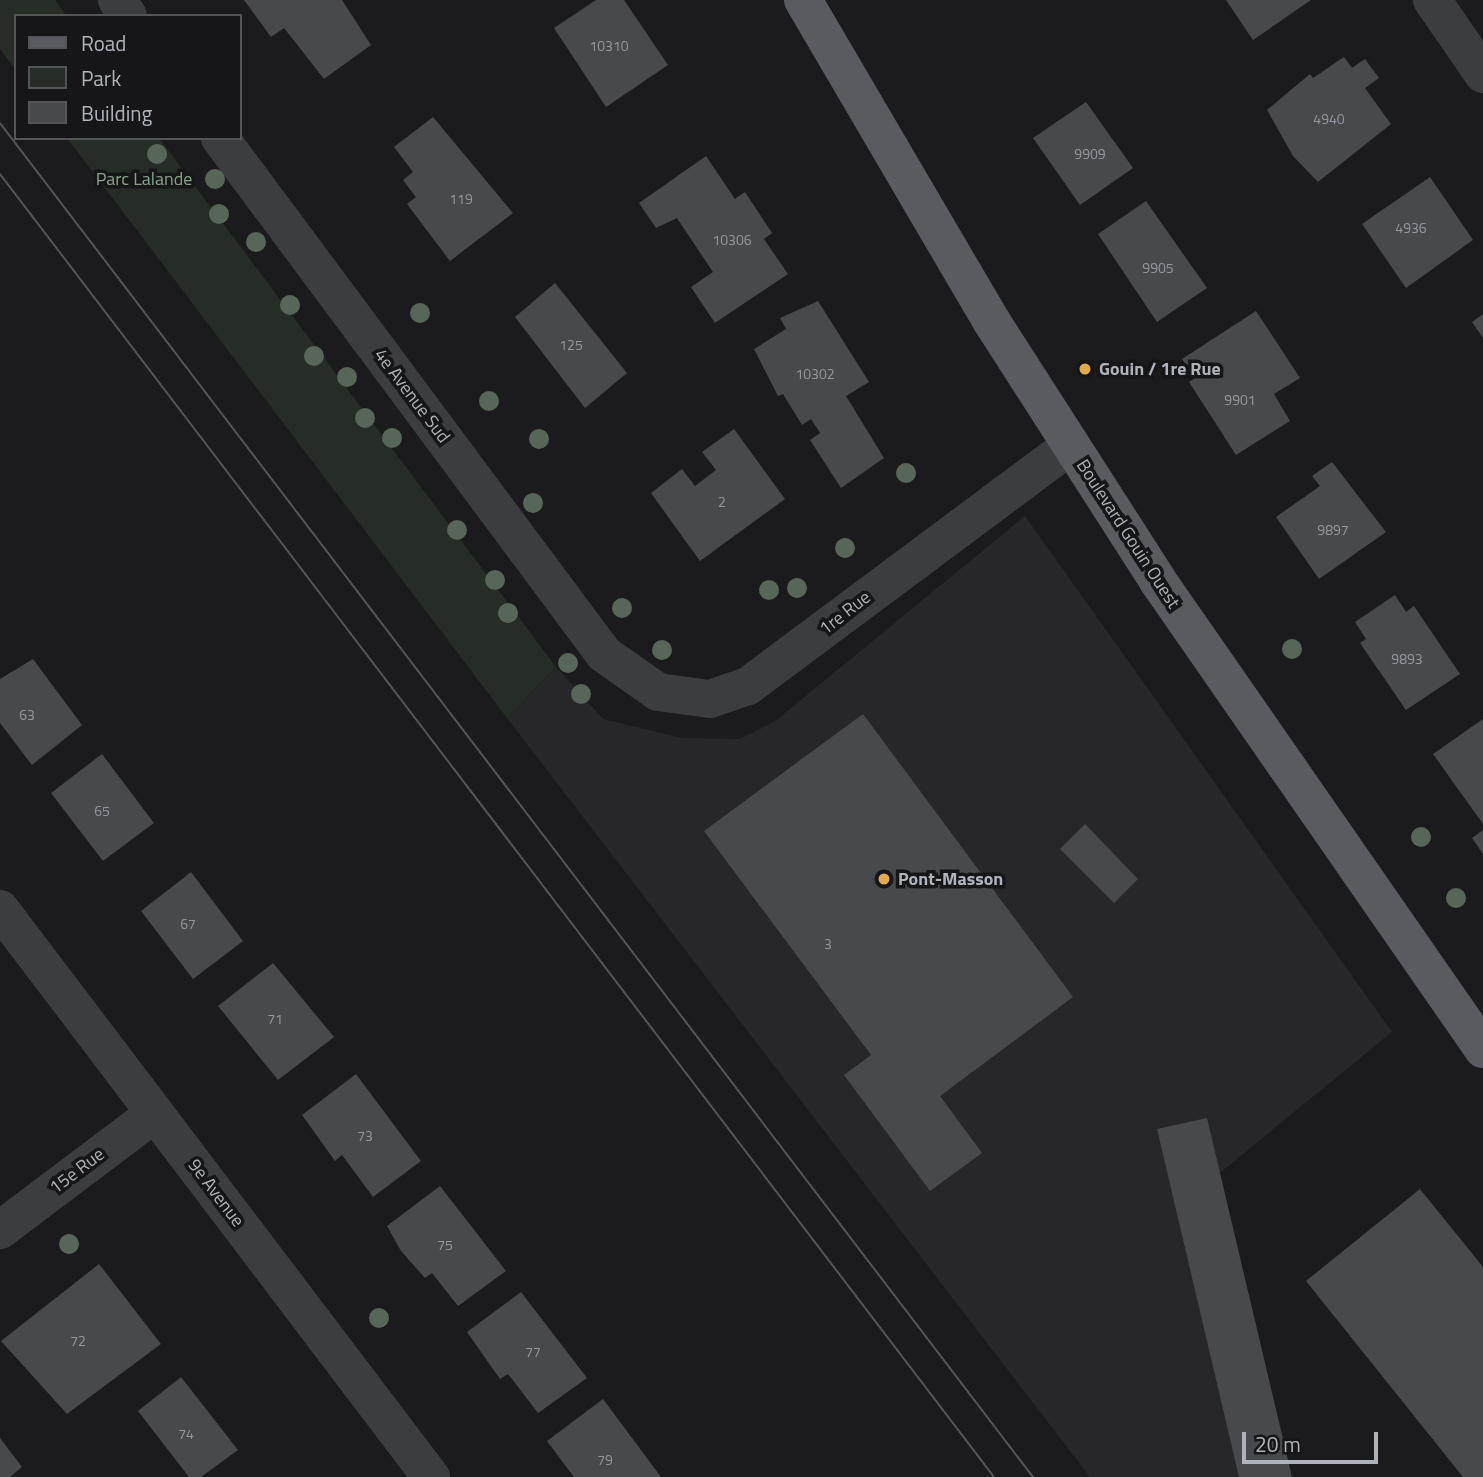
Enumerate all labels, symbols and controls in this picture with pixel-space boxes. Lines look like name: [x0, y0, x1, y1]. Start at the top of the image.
legend: [14, 14, 242, 140]
text: Road: [81, 27, 126, 59]
house number: 10310: [589, 38, 629, 54]
text: Park: [81, 62, 121, 94]
text: Building: [81, 97, 152, 129]
house number: 4940: [1313, 111, 1345, 127]
house number: 9909: [1074, 146, 1106, 162]
park label: Parc Lalande: [96, 168, 192, 190]
house number: 119: [449, 191, 473, 207]
house number: 4936: [1395, 220, 1427, 236]
house number: 10306: [712, 232, 752, 248]
house number: 9905: [1142, 260, 1174, 276]
house number: 125: [559, 337, 583, 353]
street label: 4e Avenue Sud: [370, 345, 454, 447]
place label: Gouin / 1re Rue: [1099, 358, 1221, 380]
marker: Gouin / 1re Rue: [1077, 361, 1093, 377]
house number: 10302: [795, 366, 835, 382]
house number: 9901: [1224, 392, 1256, 408]
street label: Boulevard Gouin Ouest: [1072, 455, 1184, 613]
house number: 2: [718, 494, 726, 510]
house number: 9897: [1317, 522, 1349, 538]
street label: 1re Rue: [815, 586, 875, 640]
house number: 9893: [1391, 651, 1423, 667]
house number: 63: [19, 707, 35, 723]
house number: 65: [94, 803, 110, 819]
place label: Pont-Masson: [898, 868, 1003, 890]
marker: Pont-Masson: [876, 871, 892, 887]
house number: 67: [180, 916, 196, 932]
house number: 3: [824, 936, 832, 952]
house number: 71: [267, 1011, 283, 1027]
house number: 73: [357, 1128, 373, 1144]
street label: 15e Rue: [45, 1143, 109, 1199]
street label: 9e Avenue: [183, 1155, 249, 1231]
house number: 75: [437, 1237, 453, 1253]
house number: 72: [70, 1333, 86, 1349]
house number: 77: [525, 1344, 541, 1360]
scale bar: [1245, 1418, 1382, 1462]
house number: 74: [178, 1426, 194, 1442]
text: 20 m: [1255, 1428, 1301, 1460]
house number: 79: [597, 1452, 613, 1468]

